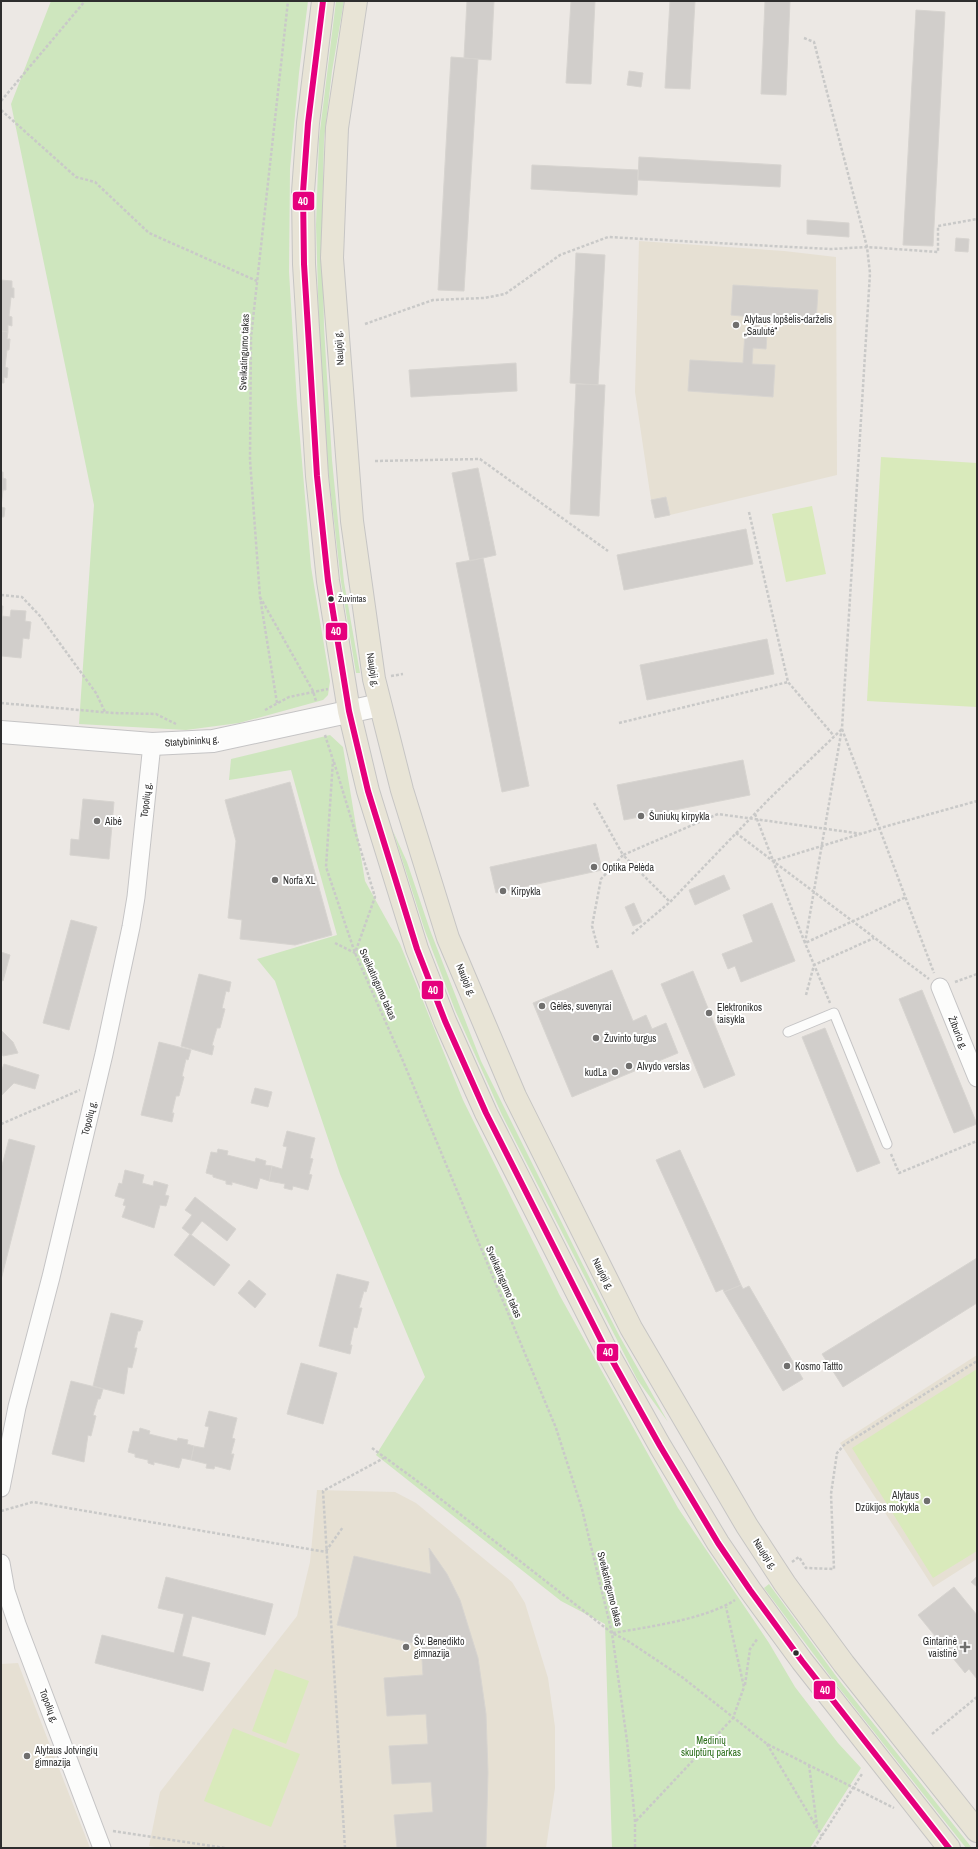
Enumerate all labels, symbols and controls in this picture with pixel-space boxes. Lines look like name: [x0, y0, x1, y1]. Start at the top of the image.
line badge: 40: [292, 191, 315, 211]
text: 40: [298, 194, 308, 208]
street label: Sveikatingumo takas: [236, 313, 252, 391]
place label: Alytaus lopšelis-darželis „Saulutė“: [743, 313, 832, 338]
marker: Alytaus lopšelis-darželis „Saulutė“: [731, 320, 741, 330]
street label: Naujoji g.: [331, 330, 347, 366]
place label: Žuvintas: [338, 593, 367, 605]
marker: Žuvintas: [326, 594, 336, 604]
line badge: 40: [325, 622, 348, 641]
text: 40: [331, 624, 341, 638]
street label: Naujoji g.: [364, 652, 382, 688]
street label: Statybininkų g.: [164, 733, 220, 749]
street label: Topolių g.: [137, 782, 155, 818]
place label: Šuniukų kirpykla: [649, 810, 710, 823]
marker: Šuniukų kirpykla: [636, 811, 646, 821]
place label: Aibė: [104, 815, 122, 828]
marker: Aibė: [92, 816, 102, 826]
place label: Optika Pelėda: [602, 861, 654, 874]
marker: Optika Pelėda: [589, 862, 599, 872]
place label: Norfa XL: [283, 874, 316, 887]
marker: Norfa XL: [270, 875, 280, 885]
place label: Kirpykla: [511, 885, 541, 898]
marker: Kirpykla: [498, 886, 508, 896]
street label: Sveikatingumo takas: [356, 946, 400, 1022]
street label: Naujoji g.: [453, 962, 479, 998]
line badge: 40: [421, 980, 444, 1000]
text: 40: [428, 983, 438, 997]
place label: Gėlės, suvenyrai: [550, 1000, 612, 1013]
marker: Gėlės, suvenyrai: [537, 1001, 547, 1011]
place label: Elektronikos taisykla: [717, 1001, 762, 1026]
marker: Elektronikos taisykla: [704, 1008, 714, 1018]
street label: Žiburio g.: [945, 1014, 971, 1052]
place label: Žuvinto turgus: [604, 1032, 656, 1045]
marker: Žuvinto turgus: [591, 1033, 601, 1043]
place label: Alvydo verslas: [636, 1060, 690, 1073]
marker: Alvydo verslas: [624, 1061, 634, 1071]
place label: kudLa: [585, 1066, 607, 1079]
marker: kudLa: [610, 1067, 620, 1077]
street label: Topolių g.: [78, 1099, 100, 1137]
street label: Sveikatingumo takas: [483, 1244, 525, 1320]
street label: Naujoji g.: [589, 1256, 617, 1292]
line badge: 40: [596, 1343, 619, 1362]
text: 40: [603, 1345, 613, 1359]
place label: Kosmo Tattto: [795, 1360, 843, 1373]
marker: Kosmo Tattto: [782, 1361, 792, 1371]
place label: Alytaus Dzūkijos mokykla: [855, 1489, 919, 1514]
marker: Alytaus Dzūkijos mokykla: [922, 1496, 932, 1506]
street label: Naujoji g.: [750, 1536, 780, 1572]
street label: Sveikatingumo takas: [594, 1550, 626, 1628]
place label: Šv. Benedikto gimnazija: [414, 1635, 465, 1660]
place label: Gintarinė vaistinė: [923, 1635, 957, 1660]
marker: Šv. Benedikto gimnazija: [401, 1642, 411, 1652]
marker: Gintarinė vaistinė: [960, 1642, 970, 1652]
unlabelled marker: [791, 1648, 801, 1658]
line badge: 40: [813, 1680, 836, 1700]
text: 40: [820, 1683, 830, 1697]
street label: Topolių g.: [37, 1687, 61, 1725]
park label: Medinių skulptūrų parkas: [681, 1734, 741, 1759]
place label: Alytaus Jotvingių gimnazija: [34, 1744, 98, 1769]
marker: Alytaus Jotvingių gimnazija: [22, 1751, 32, 1761]

